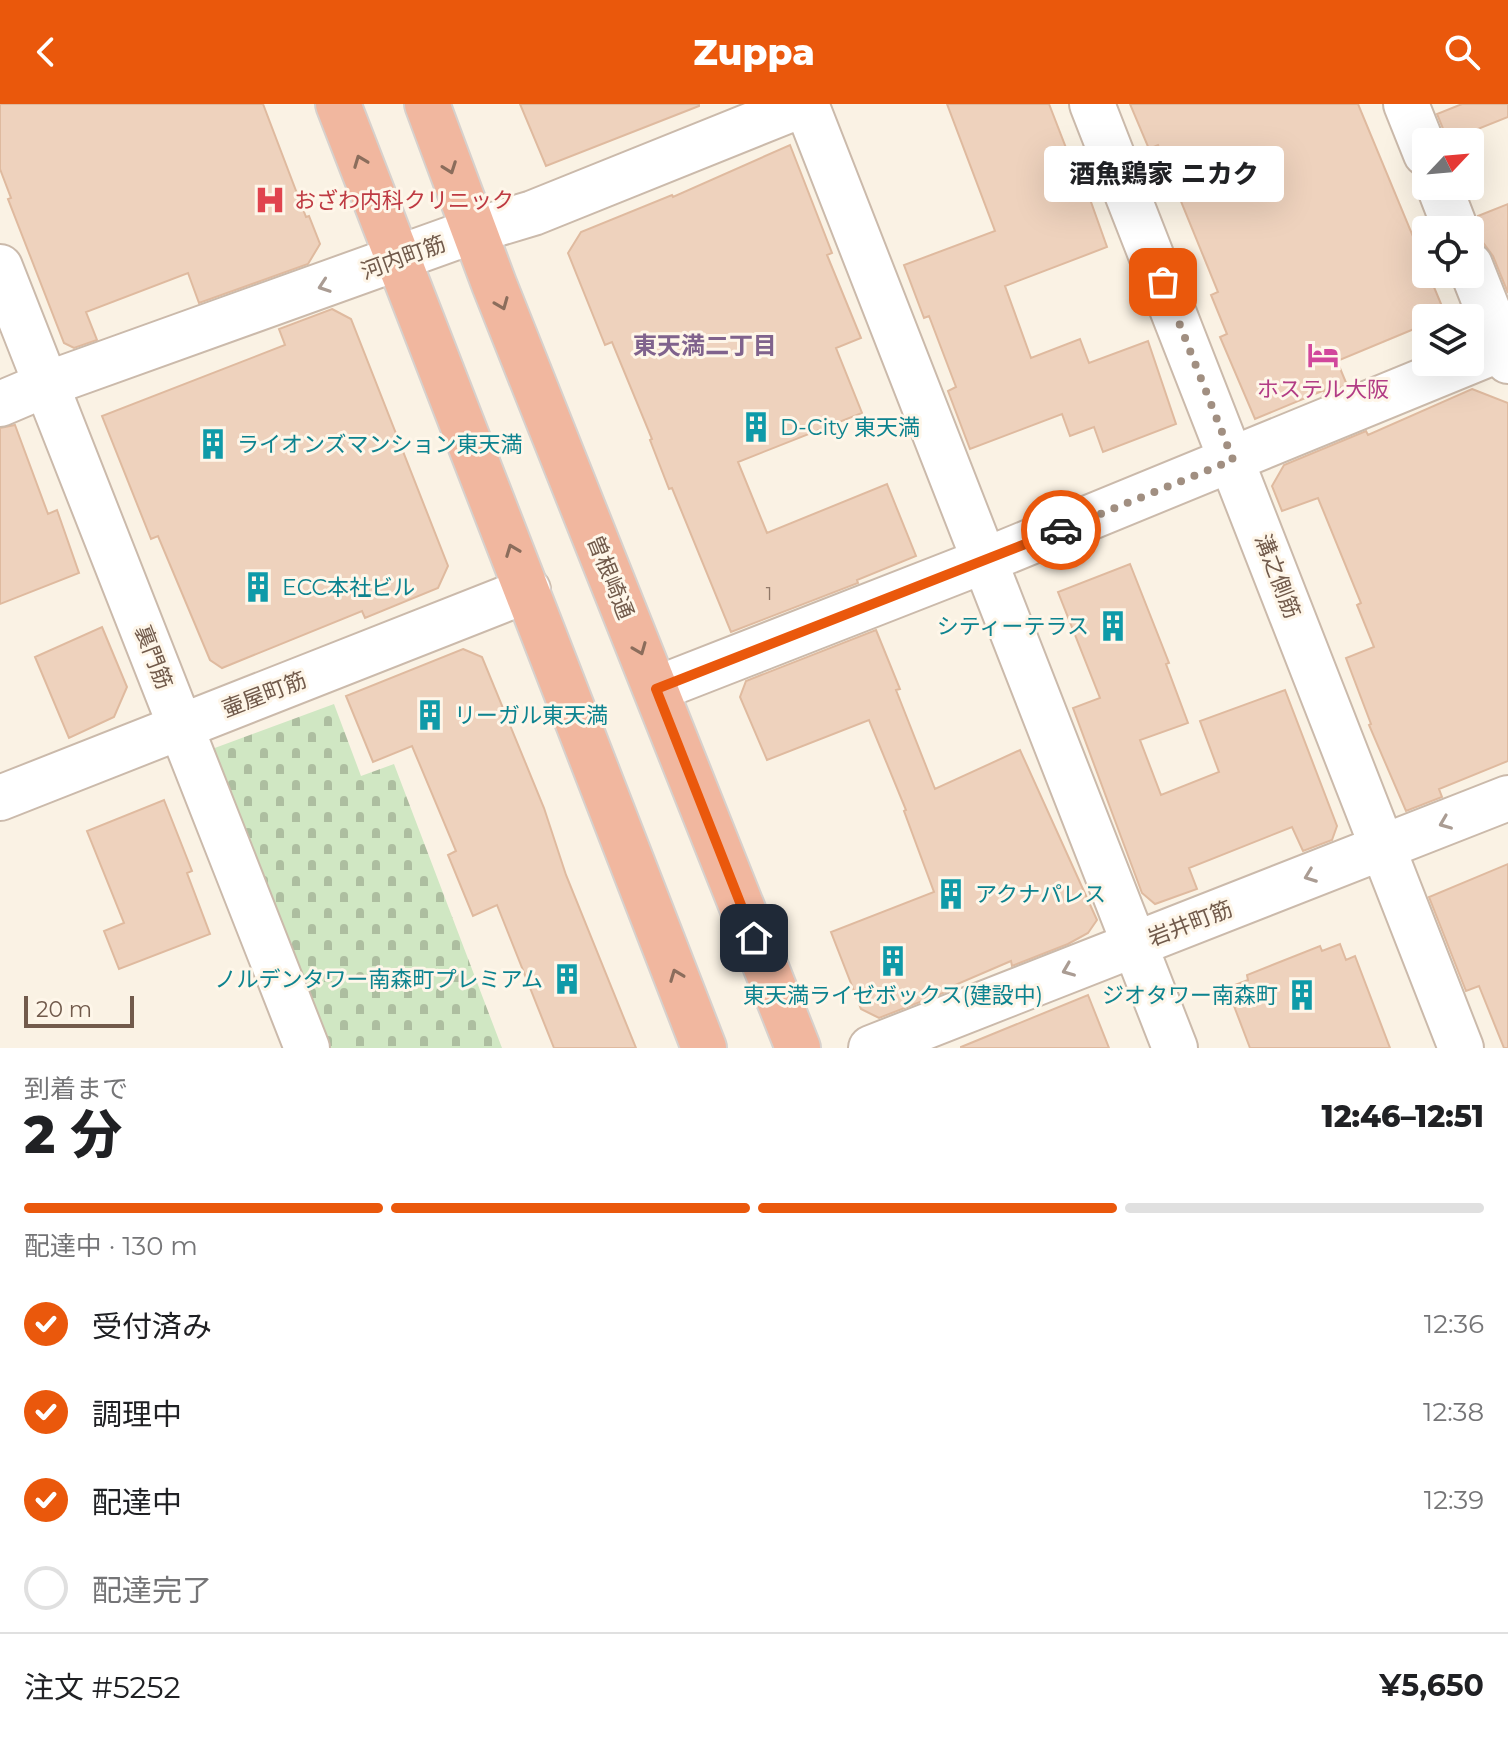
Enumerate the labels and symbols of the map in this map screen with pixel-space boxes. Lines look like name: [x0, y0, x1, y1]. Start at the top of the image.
north arrow: [1412, 128, 1484, 200]
callout: 酒魚鶏家 ニカク: [1043, 146, 1283, 202]
one-way arrow: [353, 155, 370, 169]
one-way arrow: [440, 160, 457, 174]
hospital icon: おざわ内科クリニック: [253, 183, 287, 217]
place label: おざわ内科クリニック: [294, 187, 514, 214]
street label: 河内町筋: [357, 230, 449, 285]
pin: [1129, 248, 1197, 316]
one-way arrow: [317, 277, 331, 293]
one-way arrow: [492, 296, 508, 310]
district label: 東天満二丁目: [633, 331, 777, 360]
hotel icon: ホステル大阪: [1306, 338, 1340, 372]
place label: ホステル大阪: [1257, 376, 1389, 403]
building icon: D-City 東天満: [739, 410, 773, 444]
place label: D-City 東天満: [780, 414, 920, 441]
building icon: ライオンズマンション東天満: [196, 427, 230, 461]
place label: ライオンズマンション東天満: [237, 431, 523, 458]
courier: [1021, 490, 1101, 570]
street label: 溝之側筋: [1249, 530, 1306, 622]
street label: 曽根崎通: [582, 531, 640, 623]
one-way arrow: [505, 544, 522, 558]
building icon: ECC本社ビル: [241, 570, 275, 604]
place label: ECC本社ビル: [282, 574, 415, 601]
house number: 1: [766, 583, 772, 605]
building icon: シティーテラス: [1096, 609, 1130, 643]
place label: シティーテラス: [937, 613, 1089, 640]
street label: 裏門筋: [129, 622, 178, 693]
one-way arrow: [630, 641, 647, 655]
street label: 壷屋町筋: [218, 666, 310, 723]
building icon: リーガル東天満: [413, 698, 447, 732]
place label: リーガル東天満: [454, 702, 608, 729]
one-way arrow: [1439, 813, 1453, 830]
one-way arrow: [1304, 866, 1318, 883]
building icon: アクナパレス: [934, 877, 968, 911]
place label: アクナパレス: [975, 881, 1106, 908]
street label: 岩井町筋: [1144, 895, 1236, 952]
pin: [720, 904, 788, 972]
building icon: 東天満ライゼボックス(建設中): [876, 944, 910, 978]
one-way arrow: [1062, 961, 1076, 977]
building icon: ノルデンタワー南森町プレミアム: [550, 962, 584, 996]
place label: ノルデンタワー南森町プレミアム: [215, 966, 543, 993]
one-way arrow: [669, 969, 686, 983]
building icon: ジオタワー南森町: [1285, 978, 1319, 1012]
place label: 東天満ライゼボックス(建設中): [743, 982, 1043, 1009]
place label: ジオタワー南森町: [1102, 982, 1278, 1009]
scale bar: [24, 992, 134, 1028]

